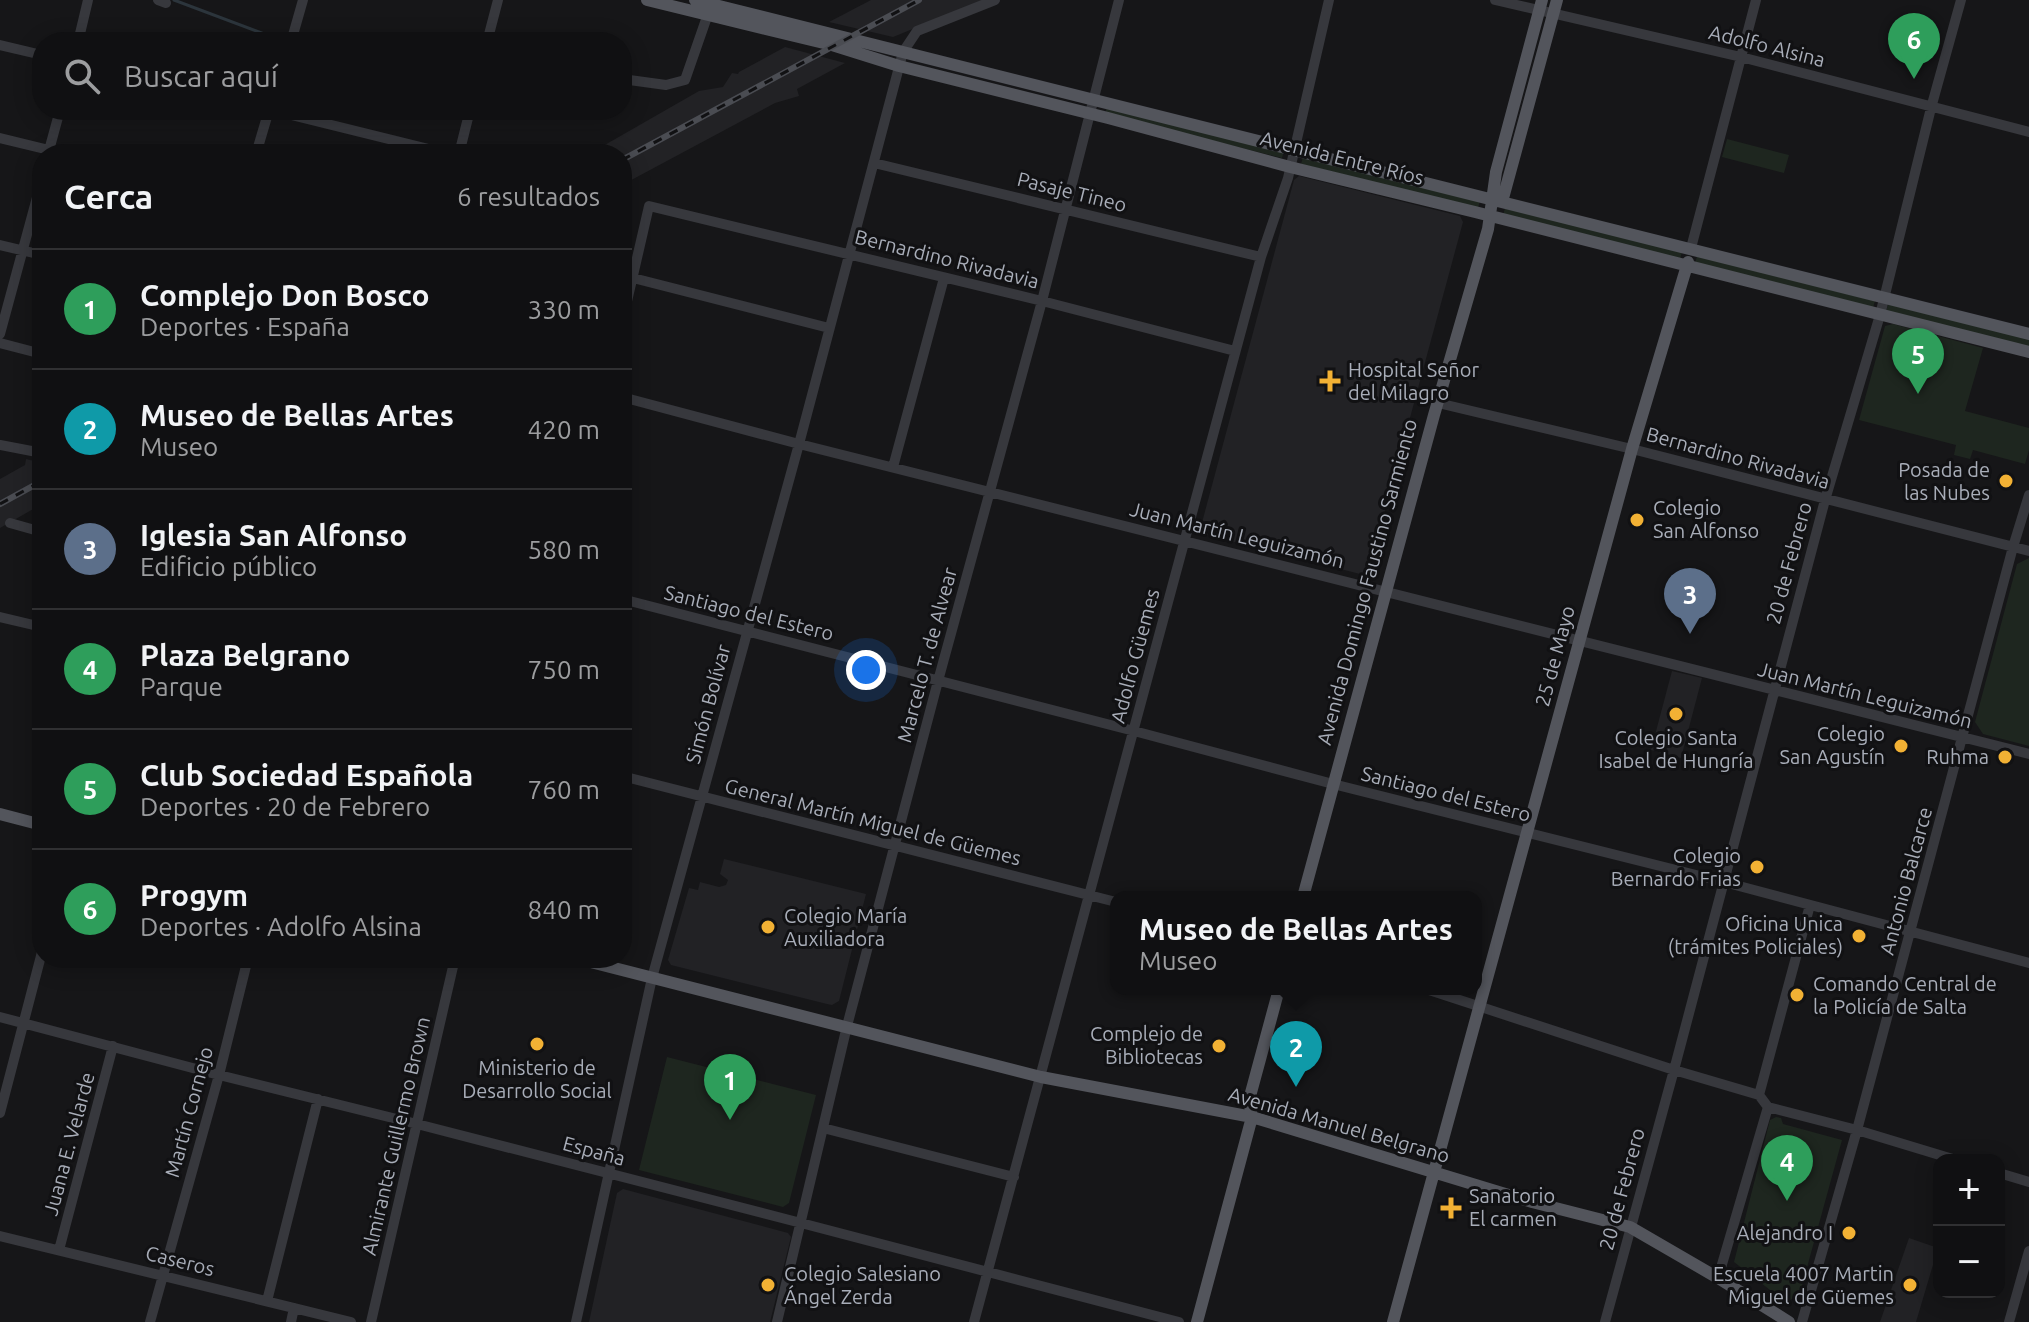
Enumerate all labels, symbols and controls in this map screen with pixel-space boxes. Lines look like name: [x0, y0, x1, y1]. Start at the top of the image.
pin: 6: [1888, 13, 1940, 79]
street label: Adolfo Alsina: [1707, 20, 1828, 71]
search box: [32, 32, 632, 120]
icon: search: [60, 54, 104, 98]
text: Buscar aquí: [124, 59, 278, 93]
street label: Avenida Entre Ríos: [1258, 126, 1426, 189]
street label: Pasaje Tineo: [1015, 167, 1129, 216]
text: Cerca: [64, 177, 153, 215]
text: 6 resultados: [457, 182, 600, 211]
street label: Bernardino Rivadavia: [853, 224, 1042, 293]
text: Complejo Don Bosco: [140, 278, 430, 312]
text: 1: [83, 295, 97, 324]
text: 330 m: [528, 295, 600, 324]
text: Deportes · España: [140, 312, 350, 341]
pin: 5: [1892, 328, 1944, 394]
place label: Hospital Señor del Milagro: [1348, 358, 1479, 404]
marker: Hospital Señor del Milagro: [1319, 370, 1341, 392]
text: Museo de Bellas Artes: [140, 398, 454, 432]
text: 2: [83, 415, 97, 444]
text: 420 m: [528, 415, 600, 444]
street label: Avenida Domingo Faustino Sarmiento: [1312, 416, 1421, 747]
street label: Bernardino Rivadavia: [1644, 422, 1832, 493]
text: Museo: [140, 432, 218, 461]
place label: Posada de las Nubes: [1898, 458, 1990, 504]
marker: Posada de las Nubes: [1997, 472, 2015, 490]
place label: Colegio San Alfonso: [1653, 496, 1759, 542]
street label: Juan Martín Leguizamón: [1127, 497, 1347, 572]
street label: 20 de Febrero: [1761, 499, 1816, 626]
marker: Colegio San Alfonso: [1628, 511, 1646, 529]
text: Iglesia San Alfonso: [140, 518, 407, 552]
text: 3: [83, 535, 97, 564]
text: 580 m: [528, 535, 600, 564]
text: Edificio público: [140, 552, 317, 581]
street label: Marcelo T. de Alvear: [892, 564, 961, 745]
pin: 3: [1664, 568, 1716, 634]
street label: Santiago del Estero: [662, 580, 836, 645]
street label: Adolfo Güemes: [1106, 586, 1164, 726]
street label: 25 de Mayo: [1530, 603, 1579, 709]
text: Plaza Belgrano: [140, 638, 350, 672]
street label: Simón Bolívar: [681, 641, 735, 766]
your location: [846, 650, 886, 690]
text: 4: [83, 655, 97, 684]
text: 750 m: [528, 655, 600, 684]
street label: Juan Martín Leguizamón: [1755, 657, 1975, 732]
text: Parque: [140, 672, 223, 701]
marker: Colegio Santa Isabel de Hungría: [1667, 705, 1685, 723]
place label: Colegio San Agustín: [1780, 722, 1885, 768]
place label: Colegio Santa Isabel de Hungría: [1599, 726, 1753, 772]
marker: Colegio San Agustín: [1892, 737, 1910, 755]
place label: Ruhma: [1926, 745, 1989, 768]
marker: Ruhma: [1996, 748, 2014, 766]
text: Club Sociedad Española: [140, 758, 473, 792]
street label: Santiago del Estero: [1359, 761, 1533, 826]
street label: General Martín Miguel de Güemes: [723, 774, 1024, 869]
text: 5: [83, 775, 97, 804]
text: 760 m: [528, 775, 600, 804]
text: Deportes · 20 de Febrero: [140, 792, 430, 821]
street label: Antonio Balcarce: [1875, 804, 1936, 957]
place label: Colegio Bernardo Frias: [1611, 844, 1741, 890]
marker: Colegio Bernardo Frias: [1748, 858, 1766, 876]
text: Progym: [140, 878, 248, 912]
popup: [1110, 891, 1482, 995]
text: 6: [83, 895, 97, 924]
text: 840 m: [528, 895, 600, 924]
place label: Colegio María Auxiliadora: [784, 904, 907, 950]
text: Deportes · Adolfo Alsina: [140, 912, 422, 941]
text: Museo de Bellas Artes: [1139, 912, 1453, 946]
place label: Oficina Unica (trámites Policiales): [1668, 912, 1843, 958]
marker: Colegio María Auxiliadora: [759, 918, 777, 936]
marker: Oficina Unica (trámites Policiales): [1850, 927, 1868, 945]
text: Museo: [1139, 946, 1217, 975]
place label: Comando Central de la Policía de Salta: [1813, 972, 1997, 1018]
marker: Comando Central de la Policía de Salta: [1788, 986, 1806, 1004]
street label: Almirante Guillermo Brown: [357, 1014, 434, 1257]
pin: 2: [1270, 1021, 1322, 1087]
place label: Complejo de Bibliotecas: [1090, 1022, 1203, 1068]
marker: Ministerio de Desarrollo Social: [528, 1035, 546, 1053]
marker: Complejo de Bibliotecas: [1210, 1037, 1228, 1055]
street label: Martín Cornejo: [160, 1044, 217, 1180]
pin: 1: [704, 1054, 756, 1120]
place label: Ministerio de Desarrollo Social: [462, 1056, 612, 1102]
street label: Juana E. Velarde: [38, 1070, 99, 1218]
street label: Avenida Manuel Belgrano: [1226, 1082, 1452, 1167]
street label: 20 de Febrero: [1594, 1125, 1649, 1252]
street label: España: [560, 1131, 628, 1170]
pin: 4: [1761, 1135, 1813, 1201]
map controls: [1933, 1154, 2005, 1298]
button: +: [1933, 1154, 2005, 1226]
place label: Sanatorio El carmen: [1469, 1184, 1557, 1230]
marker: Sanatorio El carmen: [1440, 1197, 1462, 1219]
place label: Alejandro I: [1737, 1221, 1833, 1244]
marker: Alejandro I: [1840, 1224, 1858, 1242]
button: −: [1933, 1226, 2005, 1298]
street label: Caseros: [143, 1241, 217, 1280]
place label: Colegio Salesiano Ángel Zerda: [784, 1262, 941, 1308]
place label: Escuela 4007 Martin Miguel de Güemes: [1713, 1262, 1894, 1308]
marker: Colegio Salesiano Ángel Zerda: [759, 1276, 777, 1294]
marker: Escuela 4007 Martin Miguel de Güemes: [1901, 1276, 1919, 1294]

